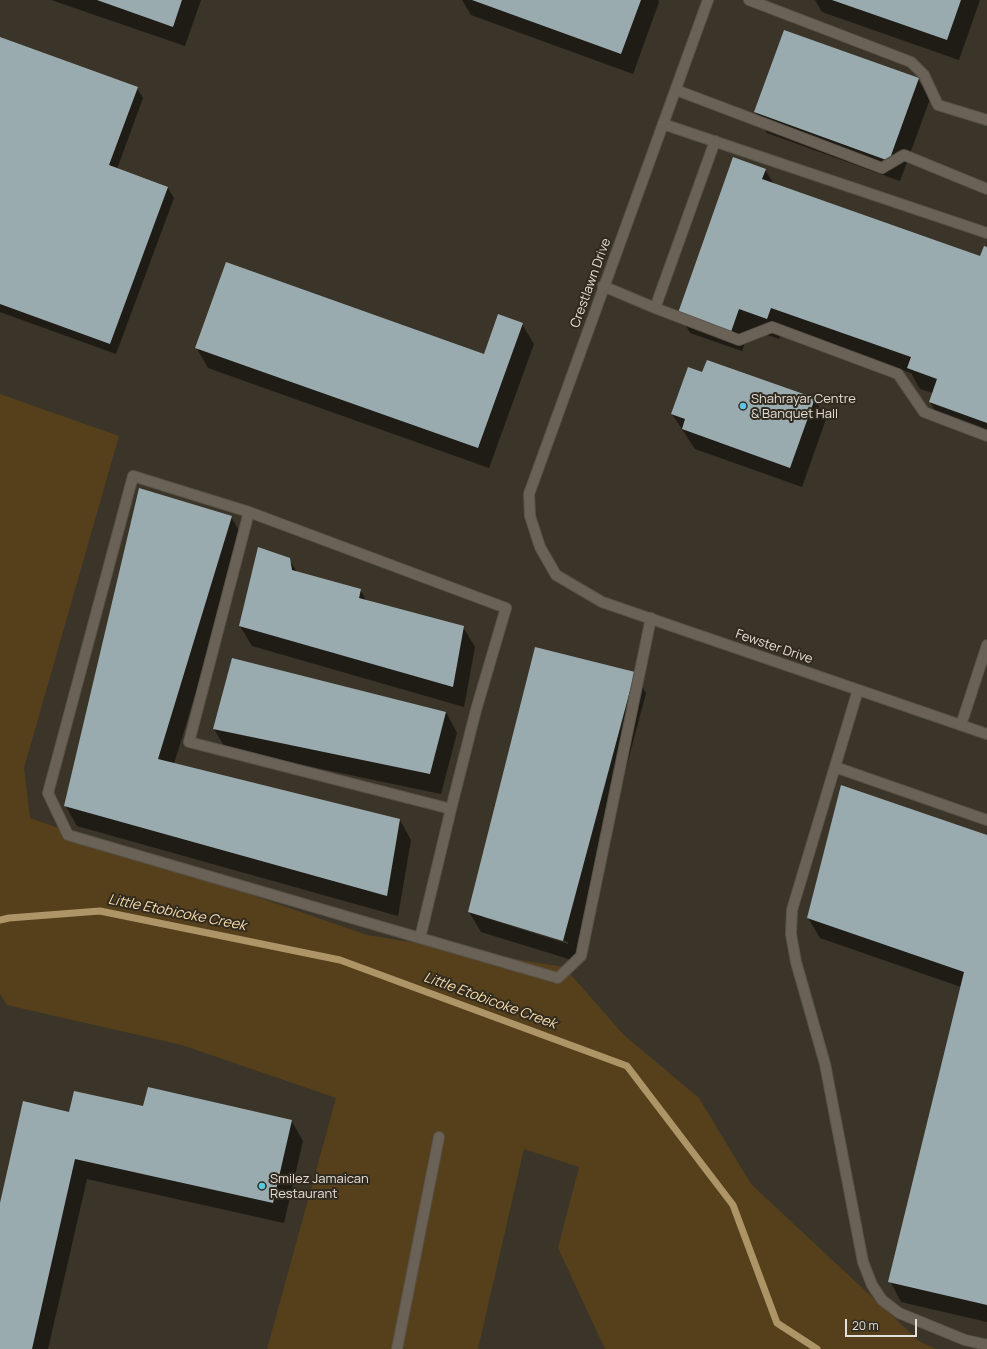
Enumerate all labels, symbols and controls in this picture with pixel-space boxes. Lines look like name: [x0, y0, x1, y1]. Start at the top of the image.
street label: Crestlawn Drive: [568, 236, 614, 330]
place label: Shahrayar Centre & Banquet Hall: [751, 391, 856, 422]
marker: Shahrayar Centre & Banquet Hall: [738, 401, 748, 411]
street label: Fewster Drive: [733, 627, 815, 667]
water label: Little Etobicoke Creek: [107, 891, 247, 935]
water label: Little Etobicoke Creek: [421, 969, 559, 1033]
place label: Smilez Jamaican Restaurant: [270, 1171, 369, 1202]
marker: Smilez Jamaican Restaurant: [257, 1181, 267, 1191]
scale bar: [847, 1311, 919, 1337]
text: 20 m: [852, 1317, 879, 1334]

